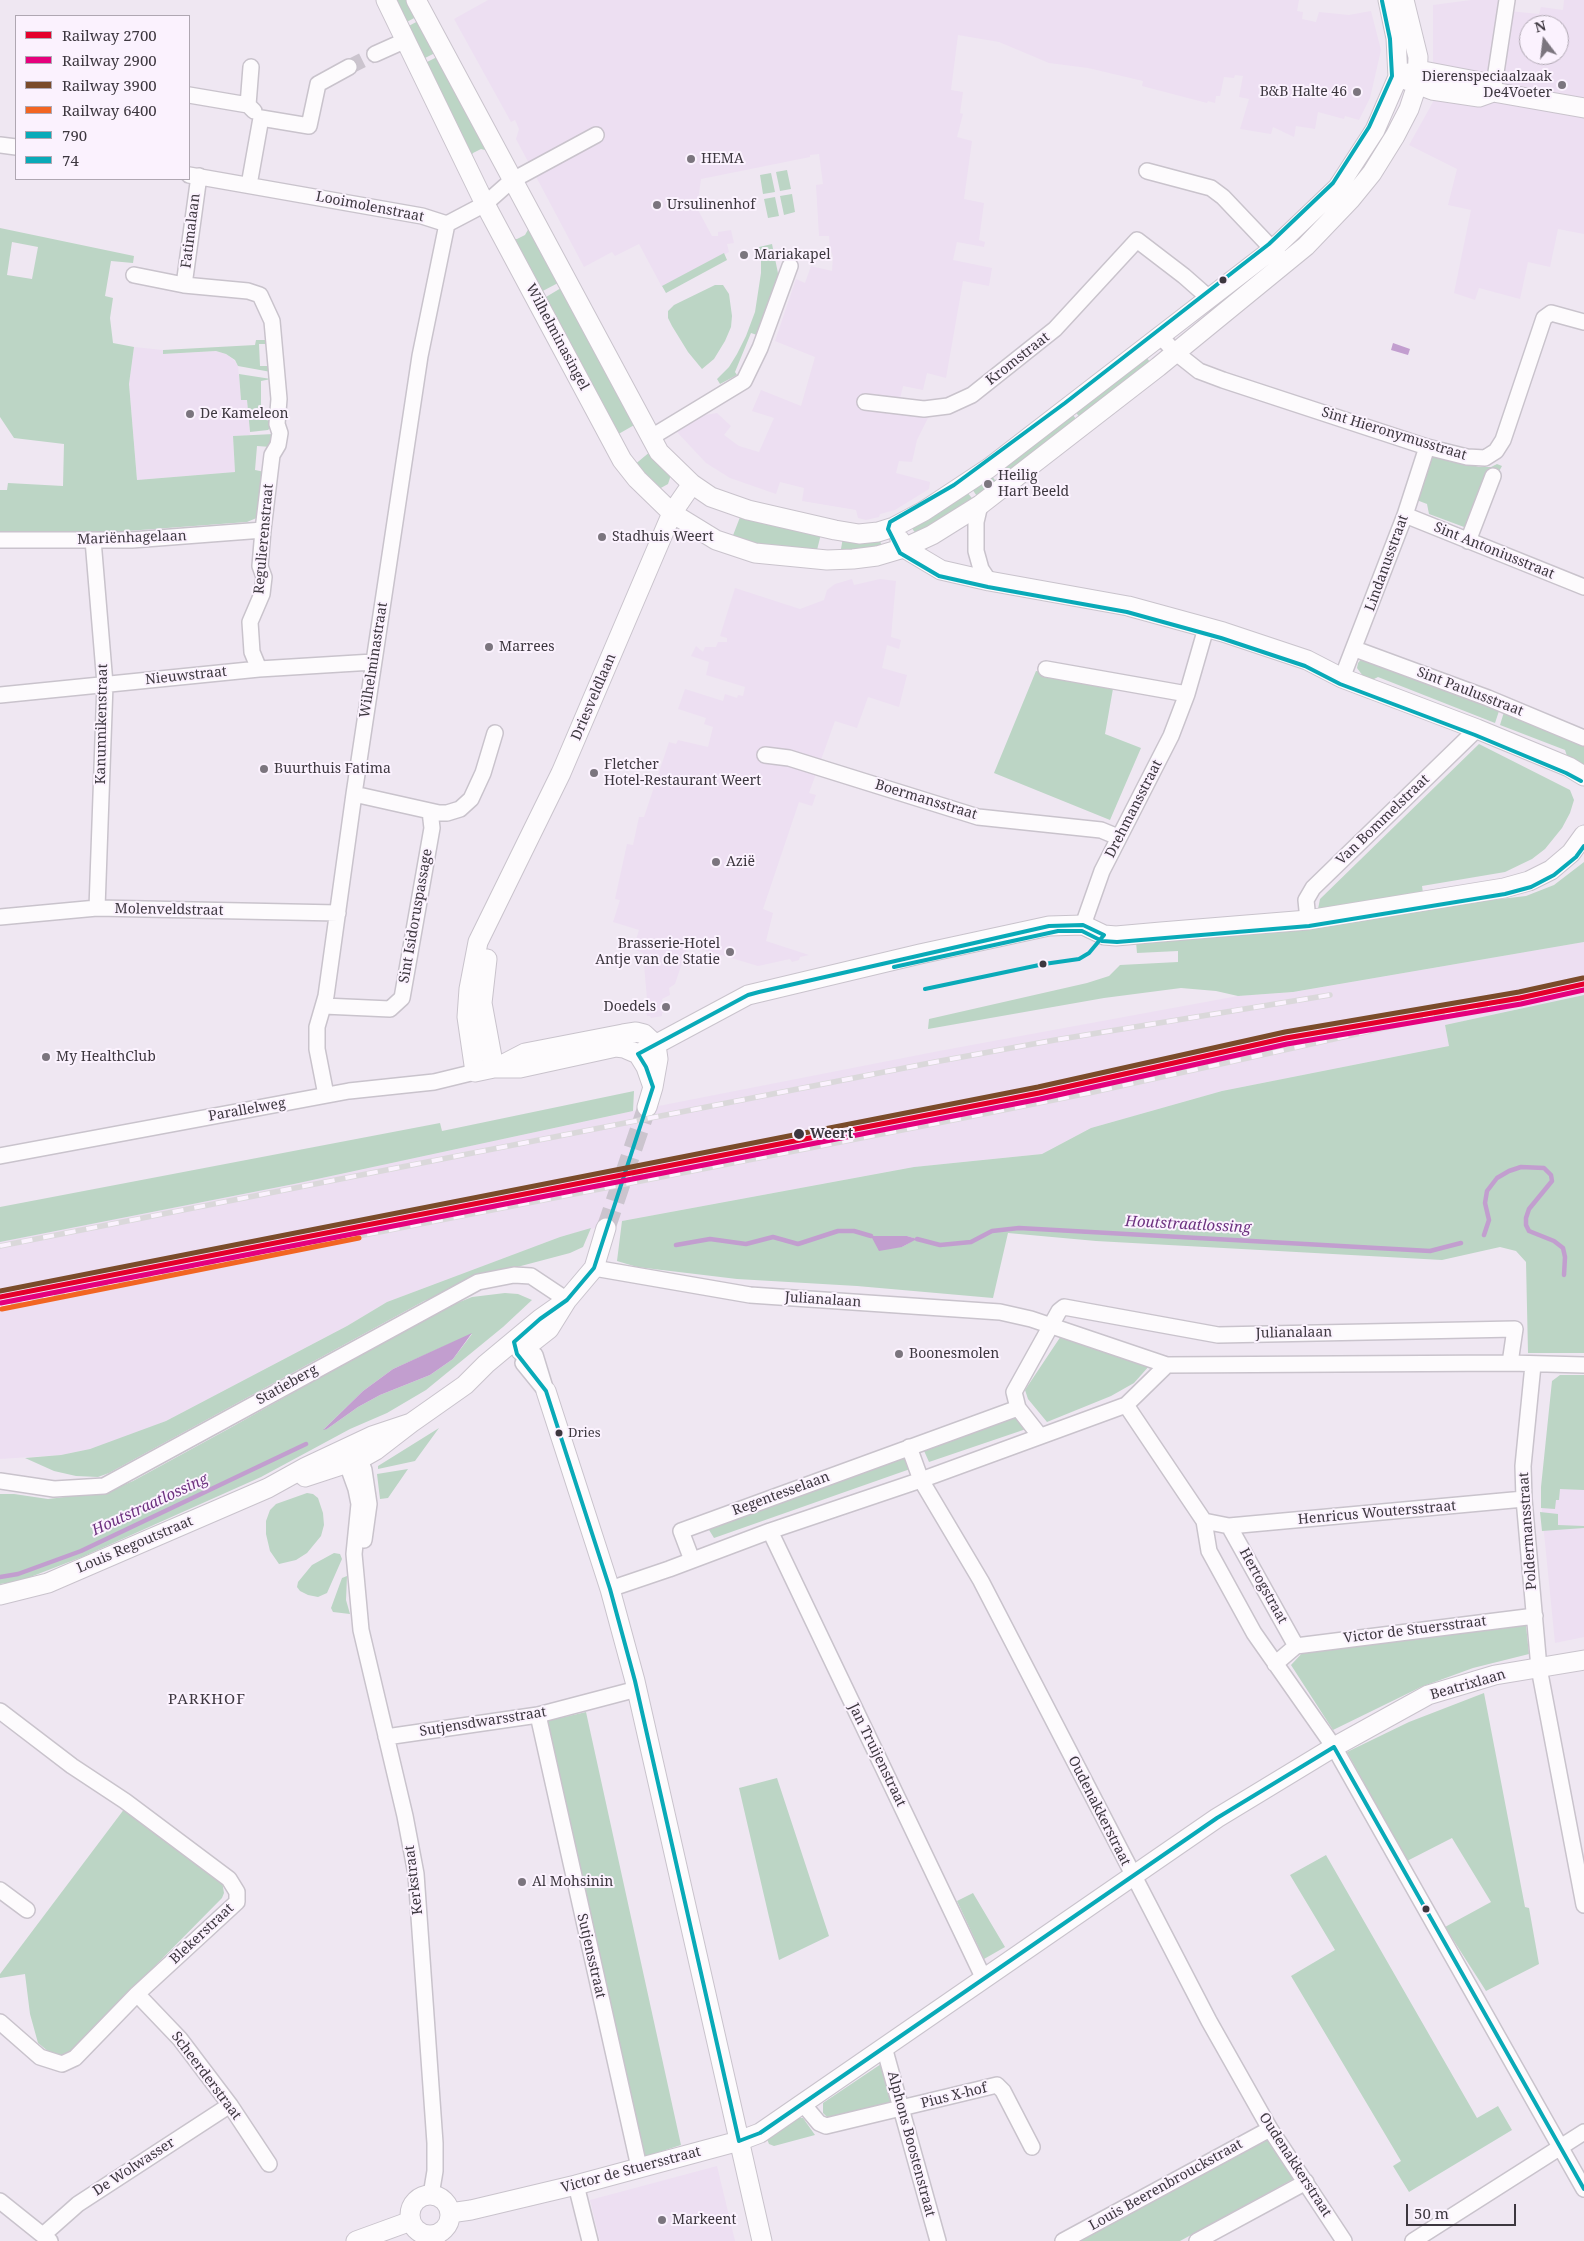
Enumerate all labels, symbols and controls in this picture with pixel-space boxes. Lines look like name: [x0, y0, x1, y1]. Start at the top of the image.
legend: [15, 15, 190, 180]
north arrow: [1519, 15, 1569, 65]
text: N: [1532, 15, 1548, 37]
text: Railway 2700: [62, 25, 157, 45]
text: Railway 2900: [62, 50, 157, 70]
place label: Dierenspeciaalzaak De4Voeter: [1422, 69, 1552, 102]
text: Railway 3900: [62, 75, 157, 95]
marker: Dierenspeciaalzaak De4Voeter: [1556, 79, 1568, 91]
place label: B&B Halte 46: [1260, 84, 1347, 100]
marker: B&B Halte 46: [1351, 86, 1363, 98]
text: Railway 6400: [62, 100, 157, 120]
text: 790: [62, 125, 87, 145]
text: 74: [62, 150, 79, 170]
place label: HEMA: [701, 151, 744, 167]
marker: HEMA: [685, 153, 697, 165]
street label: Looimolenstraat: [315, 188, 425, 226]
street label: Fatimalaan: [178, 193, 204, 269]
place label: Ursulinenhof: [667, 197, 755, 213]
marker: Ursulinenhof: [651, 199, 663, 211]
place label: Mariakapel: [754, 247, 830, 263]
marker: Mariakapel: [738, 249, 750, 261]
unlabelled marker: [1218, 275, 1228, 285]
street label: Wilhelminasingel: [522, 281, 592, 393]
street label: Kromstraat: [983, 329, 1053, 389]
street label: Sint Hieronymusstraat: [1319, 404, 1469, 464]
place label: De Kameleon: [200, 406, 289, 422]
marker: De Kameleon: [184, 408, 196, 420]
place label: Heilig Hart Beeld: [998, 468, 1069, 501]
marker: Heilig Hart Beeld: [982, 478, 994, 490]
street label: Regulierenstraat: [251, 483, 277, 595]
street label: Lindanusstraat: [1362, 513, 1412, 613]
street label: Sint Antoniusstraat: [1431, 519, 1557, 583]
street label: Mariënhagelaan: [77, 528, 187, 548]
place label: Stadhuis Weert: [612, 529, 714, 545]
marker: Stadhuis Weert: [596, 531, 608, 543]
street label: Wilhelminastraat: [357, 601, 391, 719]
place label: Marrees: [499, 639, 554, 655]
marker: Marrees: [483, 641, 495, 653]
street label: Driesveldlaan: [568, 651, 620, 743]
street label: Kanunnikenstraat: [93, 663, 111, 785]
street label: Nieuwstraat: [144, 663, 228, 689]
street label: Sint Paulusstraat: [1414, 664, 1526, 720]
place label: Fletcher Hotel-Restaurant Weert: [604, 757, 761, 790]
street label: Drehmansstraat: [1102, 757, 1166, 861]
place label: Buurthuis Fatima: [274, 761, 391, 777]
marker: Buurthuis Fatima: [258, 763, 270, 775]
marker: Fletcher Hotel-Restaurant Weert: [588, 767, 600, 779]
street label: Van Bommelstraat: [1333, 771, 1433, 869]
street label: Boermansstraat: [873, 776, 979, 824]
street label: Sint Isidoruspassage: [396, 848, 436, 984]
place label: Azië: [726, 854, 755, 870]
marker: Azië: [710, 856, 722, 868]
street label: Molenveldstraat: [114, 901, 224, 919]
place label: Brasserie-Hotel Antje van de Statie: [595, 936, 720, 969]
marker: Brasserie-Hotel Antje van de Statie: [724, 946, 736, 958]
unlabelled marker: [1038, 959, 1048, 969]
place label: Doedels: [604, 999, 656, 1015]
marker: Doedels: [660, 1001, 672, 1013]
place label: My HealthClub: [56, 1049, 156, 1065]
marker: My HealthClub: [40, 1051, 52, 1063]
street label: Parallelweg: [207, 1095, 287, 1125]
place label: Weert: [810, 1126, 853, 1142]
marker: Weert: [792, 1127, 806, 1141]
water label: Houtstraatlossing: [1125, 1213, 1251, 1237]
street label: Julianalaan: [784, 1289, 862, 1311]
street label: Julianalaan: [1256, 1324, 1332, 1342]
place label: Boonesmolen: [909, 1346, 999, 1362]
marker: Boonesmolen: [893, 1348, 905, 1360]
street label: Statieberg: [253, 1361, 321, 1409]
place label: Dries: [568, 1425, 601, 1441]
marker: Dries: [554, 1428, 564, 1438]
street label: Regentesselaan: [730, 1469, 832, 1519]
water label: Houtstraatlossing: [89, 1470, 211, 1540]
street label: Poldermansstraat: [1515, 1471, 1541, 1591]
street label: Henricus Woutersstraat: [1297, 1498, 1457, 1528]
street label: Louis Regoutstraat: [74, 1513, 196, 1577]
street label: Hertogstraat: [1235, 1545, 1291, 1627]
street label: Victor de Stuersstraat: [1343, 1613, 1487, 1647]
street label: Beatrixlaan: [1428, 1666, 1508, 1704]
district label: PARKHOF: [167, 1691, 247, 1709]
street label: Jan Truijenstraat: [845, 1701, 909, 1809]
street label: Sutjensdwarsstraat: [418, 1704, 548, 1740]
street label: Oudenakkerstraat: [1064, 1753, 1134, 1869]
street label: Kerkstraat: [401, 1844, 427, 1916]
place label: Al Mohsinin: [532, 1874, 613, 1890]
marker: Al Mohsinin: [516, 1876, 528, 1888]
street label: Blekerstraat: [167, 1900, 237, 1968]
unlabelled marker: [1421, 1904, 1431, 1914]
street label: Sutjensstraat: [573, 1912, 609, 2000]
street label: Scheerderstraat: [167, 2029, 245, 2123]
street label: Alphons Boostenstraat: [883, 2069, 939, 2219]
street label: Pius X-hof: [919, 2080, 989, 2112]
street label: Oudenakkerstraat: [1255, 2110, 1335, 2220]
street label: De Wolwasser: [90, 2134, 178, 2200]
street label: Louis Beerenbrouckstraat: [1086, 2136, 1246, 2234]
street label: Victor de Stuersstraat: [559, 2143, 703, 2197]
scale bar: [1409, 2194, 1519, 2226]
text: 50 m: [1414, 2203, 1449, 2223]
place label: Markeent: [672, 2212, 736, 2228]
marker: Markeent: [656, 2214, 668, 2226]

